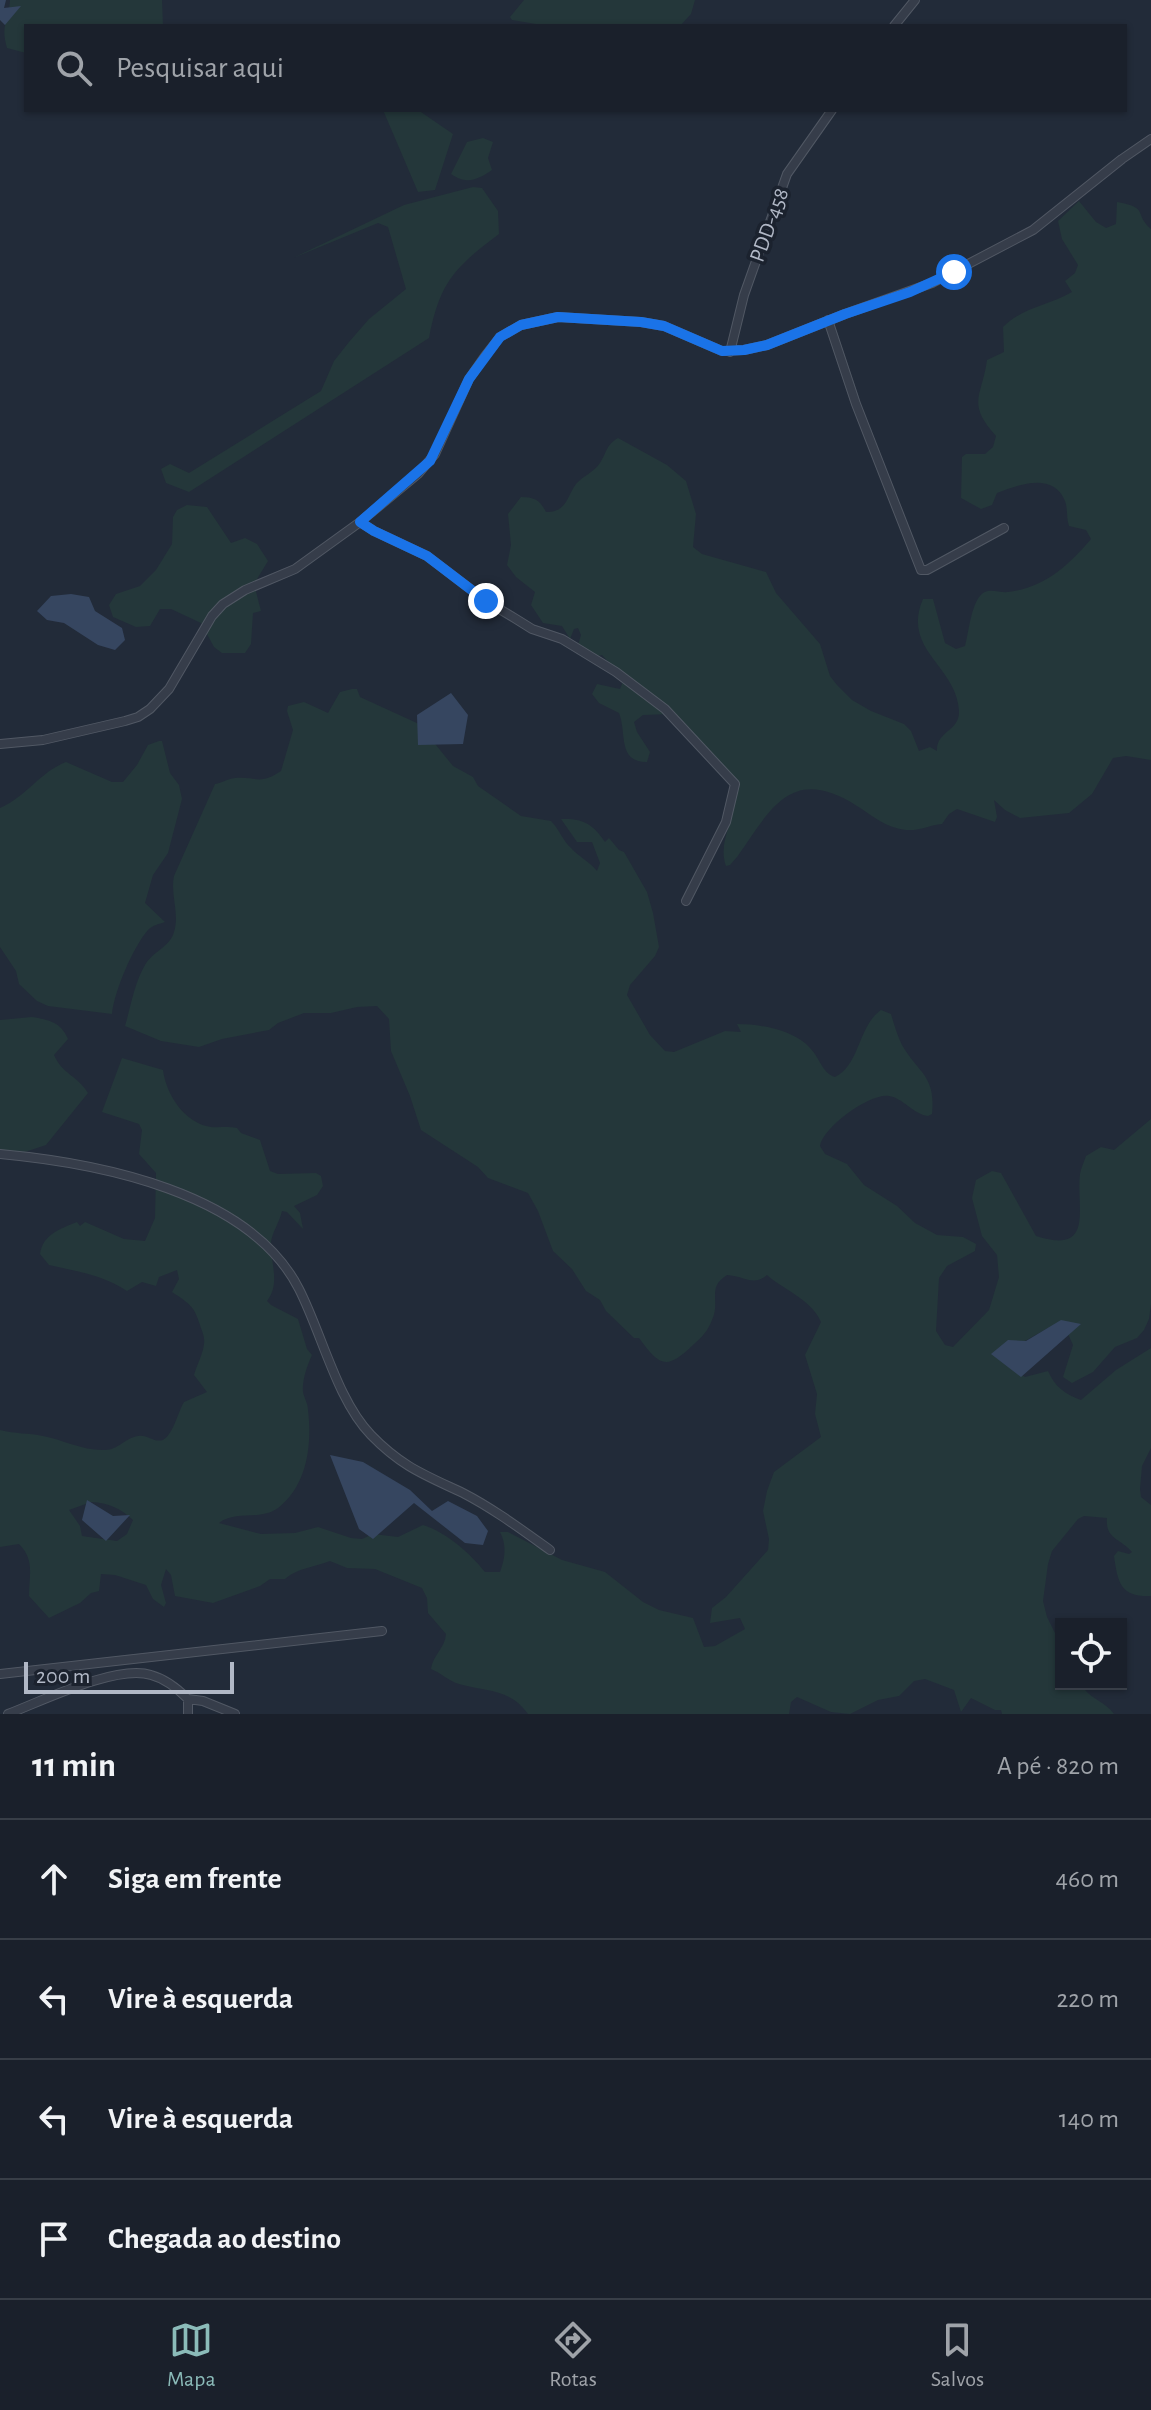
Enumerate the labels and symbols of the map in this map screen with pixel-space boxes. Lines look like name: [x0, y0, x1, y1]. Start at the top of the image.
street label: PDD-458: [746, 185, 792, 265]
route start: [936, 254, 972, 290]
route end: [468, 583, 504, 619]
scale bar: [24, 1658, 234, 1694]

